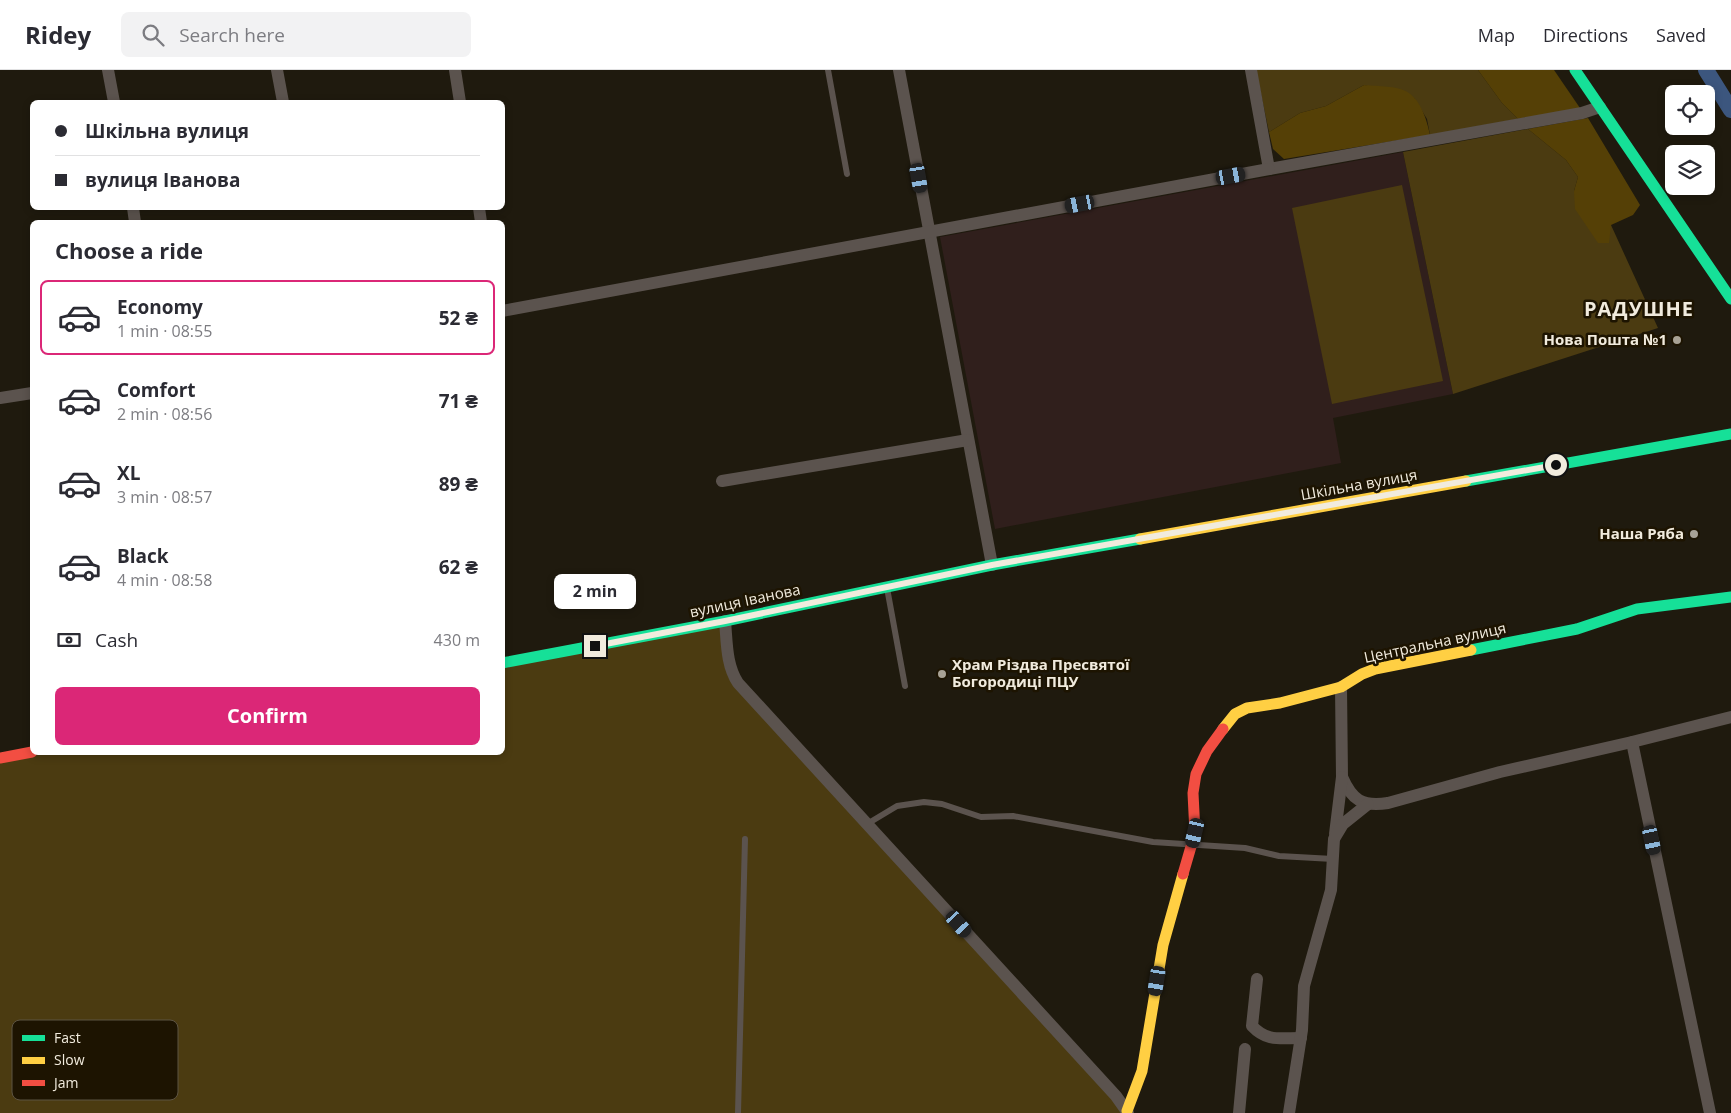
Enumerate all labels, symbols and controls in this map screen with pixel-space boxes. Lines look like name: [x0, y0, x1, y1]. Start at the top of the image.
search box: [121, 12, 471, 57]
text: Ridey: [25, 18, 91, 51]
icon: search: [139, 21, 167, 49]
text: Search here: [179, 22, 285, 48]
text: Map: [1478, 23, 1515, 47]
text: Directions: [1543, 23, 1628, 47]
text: Saved: [1656, 23, 1706, 47]
map controls: [1665, 85, 1715, 195]
button: locate: [1665, 85, 1715, 135]
text: Шкільна вулиця: [85, 118, 249, 144]
button: layers: [1665, 145, 1715, 195]
car: [909, 162, 928, 194]
car: [1214, 166, 1247, 186]
text: вулиця Іванова: [85, 167, 240, 193]
car: [1063, 194, 1096, 214]
text: Choose a ride: [55, 235, 203, 265]
text: Economy: [117, 294, 203, 320]
icon: car: [57, 295, 102, 340]
district label: РАДУШНЕ: [1584, 295, 1694, 322]
text: 52 ₴: [439, 305, 478, 331]
text: 1 min · 08:55: [117, 320, 212, 342]
place label: Нова Пошта №1: [1544, 329, 1667, 349]
marker: Нова Пошта №1: [1671, 334, 1683, 346]
text: Comfort: [117, 377, 196, 403]
icon: car: [57, 378, 102, 423]
text: 71 ₴: [439, 388, 478, 414]
text: 2 min · 08:56: [117, 403, 212, 425]
route start: [1545, 454, 1567, 476]
text: XL: [117, 460, 140, 486]
icon: car: [57, 461, 102, 506]
street label: Шкільна вулиця: [1299, 464, 1419, 504]
text: 89 ₴: [439, 471, 478, 497]
text: 3 min · 08:57: [117, 486, 212, 508]
place label: Наша Ряба: [1599, 523, 1684, 543]
marker: Наша Ряба: [1688, 528, 1700, 540]
text: Black: [117, 543, 169, 569]
icon: car: [57, 544, 102, 589]
text: 62 ₴: [439, 554, 478, 580]
text: 4 min · 08:58: [117, 569, 212, 591]
callout: 2 min: [554, 574, 636, 608]
street label: вулиця Іванова: [688, 579, 802, 621]
text: 2 min: [573, 580, 617, 602]
street label: Центральна вулиця: [1362, 617, 1508, 667]
icon: cash: [55, 626, 83, 654]
text: Cash: [95, 627, 138, 653]
text: 430 m: [434, 629, 480, 651]
route end: [584, 635, 606, 657]
place label: Храм Різдва Пресвятої Богородиці ПЦУ: [952, 654, 1130, 691]
marker: Храм Різдва Пресвятої Богородиці ПЦУ: [936, 668, 948, 680]
button: Confirm: [55, 687, 480, 745]
car: [1184, 817, 1205, 849]
car: [1641, 824, 1662, 856]
car: [943, 908, 974, 940]
car: [1147, 965, 1166, 997]
legend: [12, 1020, 178, 1100]
text: Fast: [54, 1028, 81, 1047]
text: Slow: [54, 1050, 85, 1069]
text: Jam: [52, 1073, 79, 1092]

